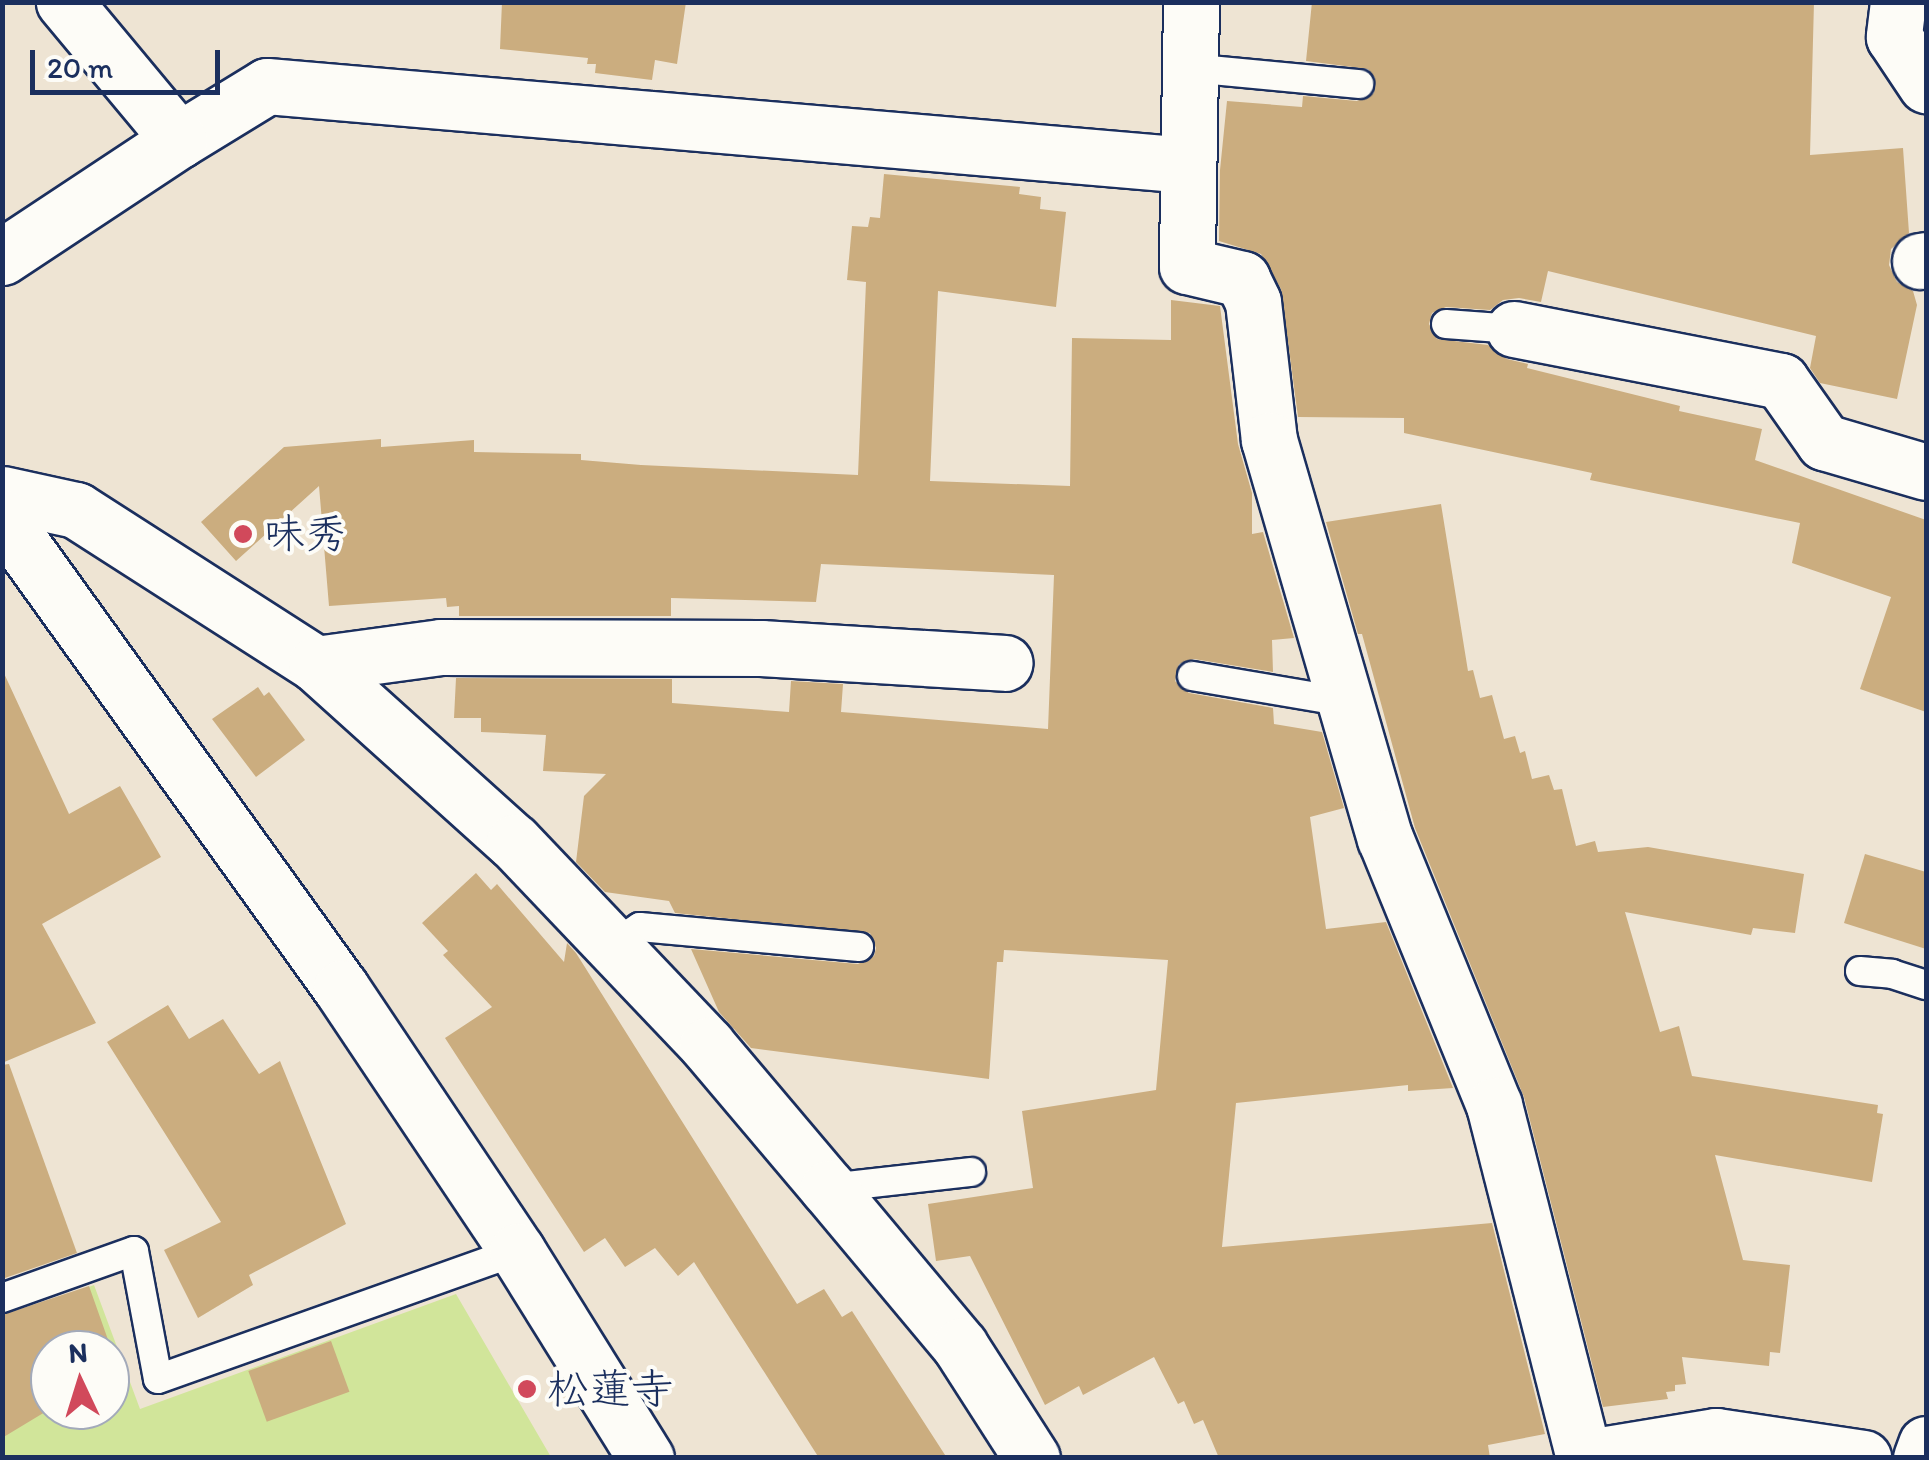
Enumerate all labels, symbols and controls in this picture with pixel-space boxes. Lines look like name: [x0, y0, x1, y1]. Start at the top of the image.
scale bar: [35, 30, 225, 92]
text: 20 m: [47, 49, 113, 86]
place label: 味秀: [263, 509, 347, 559]
marker: 味秀: [232, 523, 254, 545]
north arrow: [30, 1330, 130, 1430]
text: N: [67, 1334, 89, 1370]
place label: 松蓮寺: [547, 1364, 673, 1414]
marker: 松蓮寺: [516, 1378, 538, 1400]

